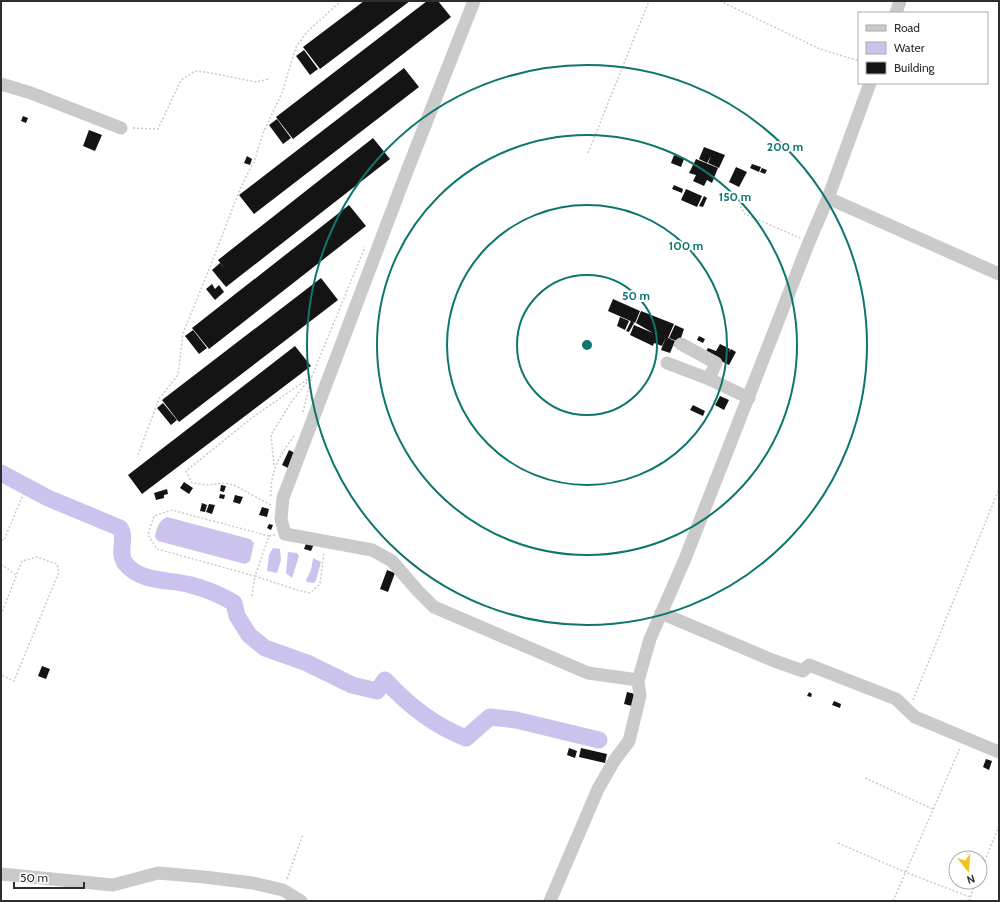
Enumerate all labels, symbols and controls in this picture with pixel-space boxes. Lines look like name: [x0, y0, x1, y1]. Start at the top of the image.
legend: [858, 12, 988, 84]
text: Road: [894, 20, 920, 35]
text: Water: [894, 40, 925, 55]
text: Building: [894, 60, 936, 75]
text: 200 m: [767, 139, 803, 154]
text: 150 m: [719, 189, 751, 204]
text: 100 m: [669, 238, 703, 253]
text: 50 m: [622, 288, 650, 303]
centre of rings: [580, 338, 594, 352]
north arrow: [948, 850, 988, 890]
scale bar: [14, 864, 84, 890]
text: 50 m: [20, 870, 48, 885]
text: N: [965, 872, 977, 887]

